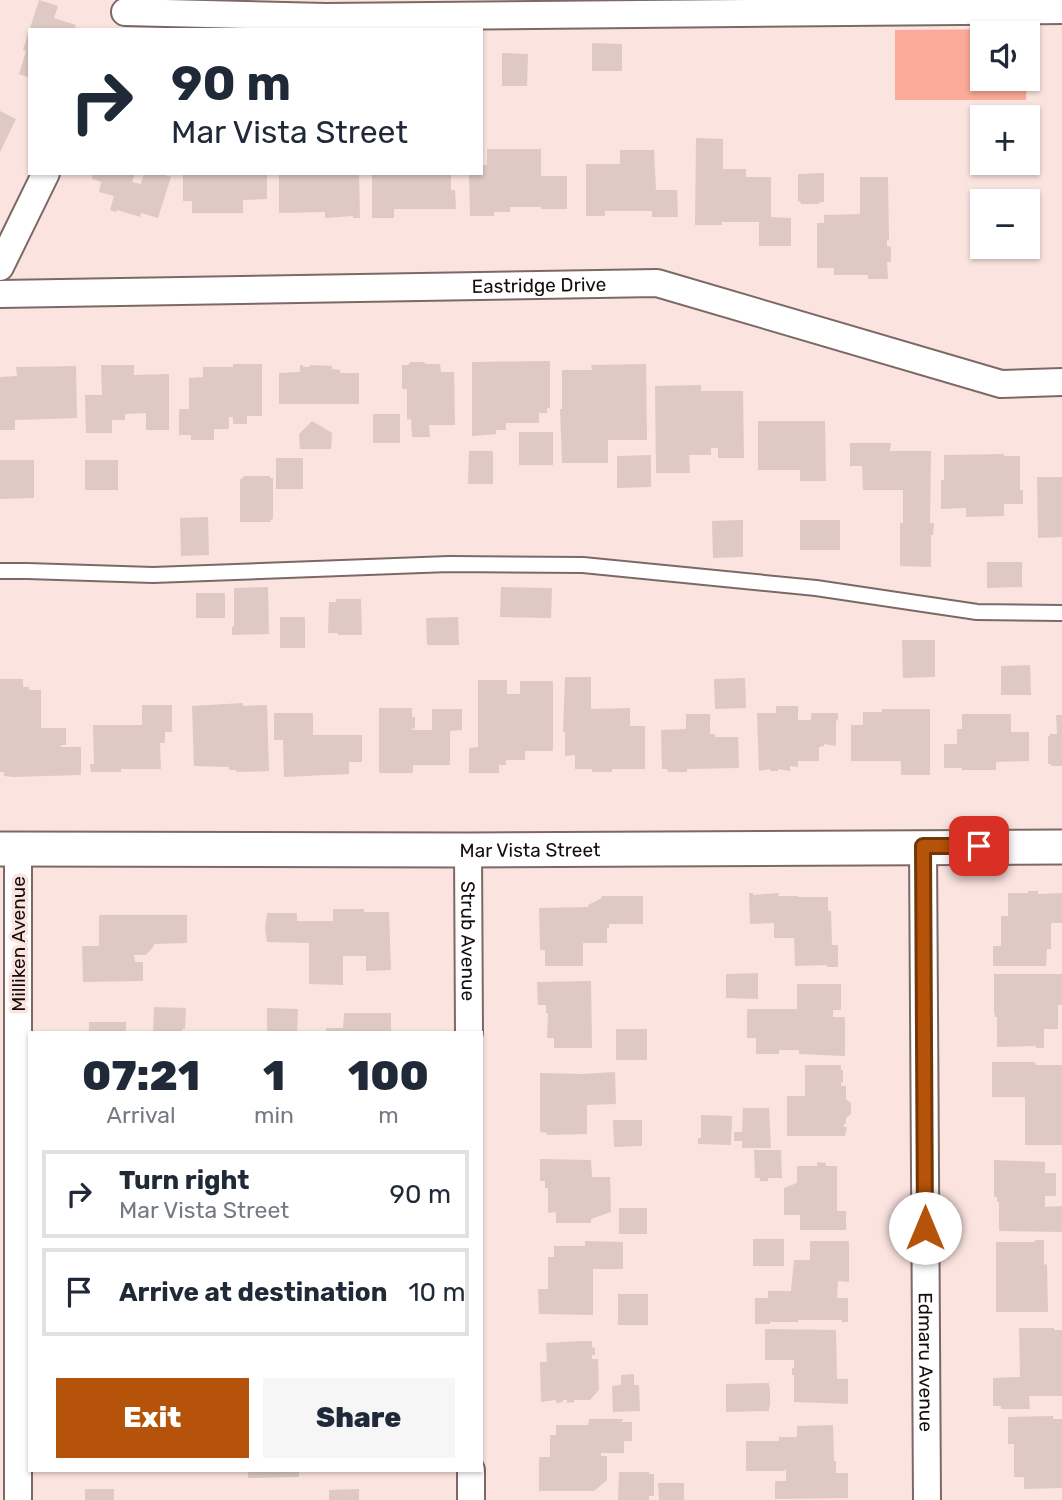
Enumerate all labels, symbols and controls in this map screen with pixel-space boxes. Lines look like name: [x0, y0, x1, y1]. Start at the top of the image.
map controls: [970, 21, 1040, 259]
button: sound: [970, 21, 1040, 91]
text: 90 m: [171, 54, 291, 112]
icon: right: [56, 56, 147, 147]
button: +: [970, 105, 1040, 175]
text: Mar Vista Street: [171, 113, 408, 151]
button: −: [970, 189, 1040, 259]
street label: Eastridge Drive: [471, 272, 606, 298]
pin: [949, 816, 1009, 876]
icon: arrive: [960, 827, 998, 865]
street label: Mar Vista Street: [460, 838, 601, 862]
street label: Milliken Avenue: [7, 876, 30, 1012]
street label: Strub Avenue: [457, 881, 480, 1001]
text: 07:21: [82, 1051, 200, 1101]
text: 1: [263, 1051, 285, 1101]
text: 100: [348, 1051, 429, 1101]
text: Arrival: [107, 1101, 176, 1129]
text: min: [254, 1101, 294, 1129]
text: m: [378, 1101, 399, 1129]
text: Turn right: [119, 1165, 249, 1196]
icon: right: [60, 1175, 98, 1213]
text: 90 m: [390, 1179, 451, 1210]
position arrow: [888, 1191, 962, 1265]
text: Mar Vista Street: [119, 1196, 289, 1224]
icon: arrive: [60, 1273, 98, 1311]
text: Arrive at destination: [119, 1277, 387, 1308]
text: 10 m: [408, 1277, 466, 1308]
street label: Edmaru Avenue: [914, 1292, 938, 1432]
button: Exit: [56, 1378, 249, 1458]
button: Share: [263, 1378, 455, 1458]

